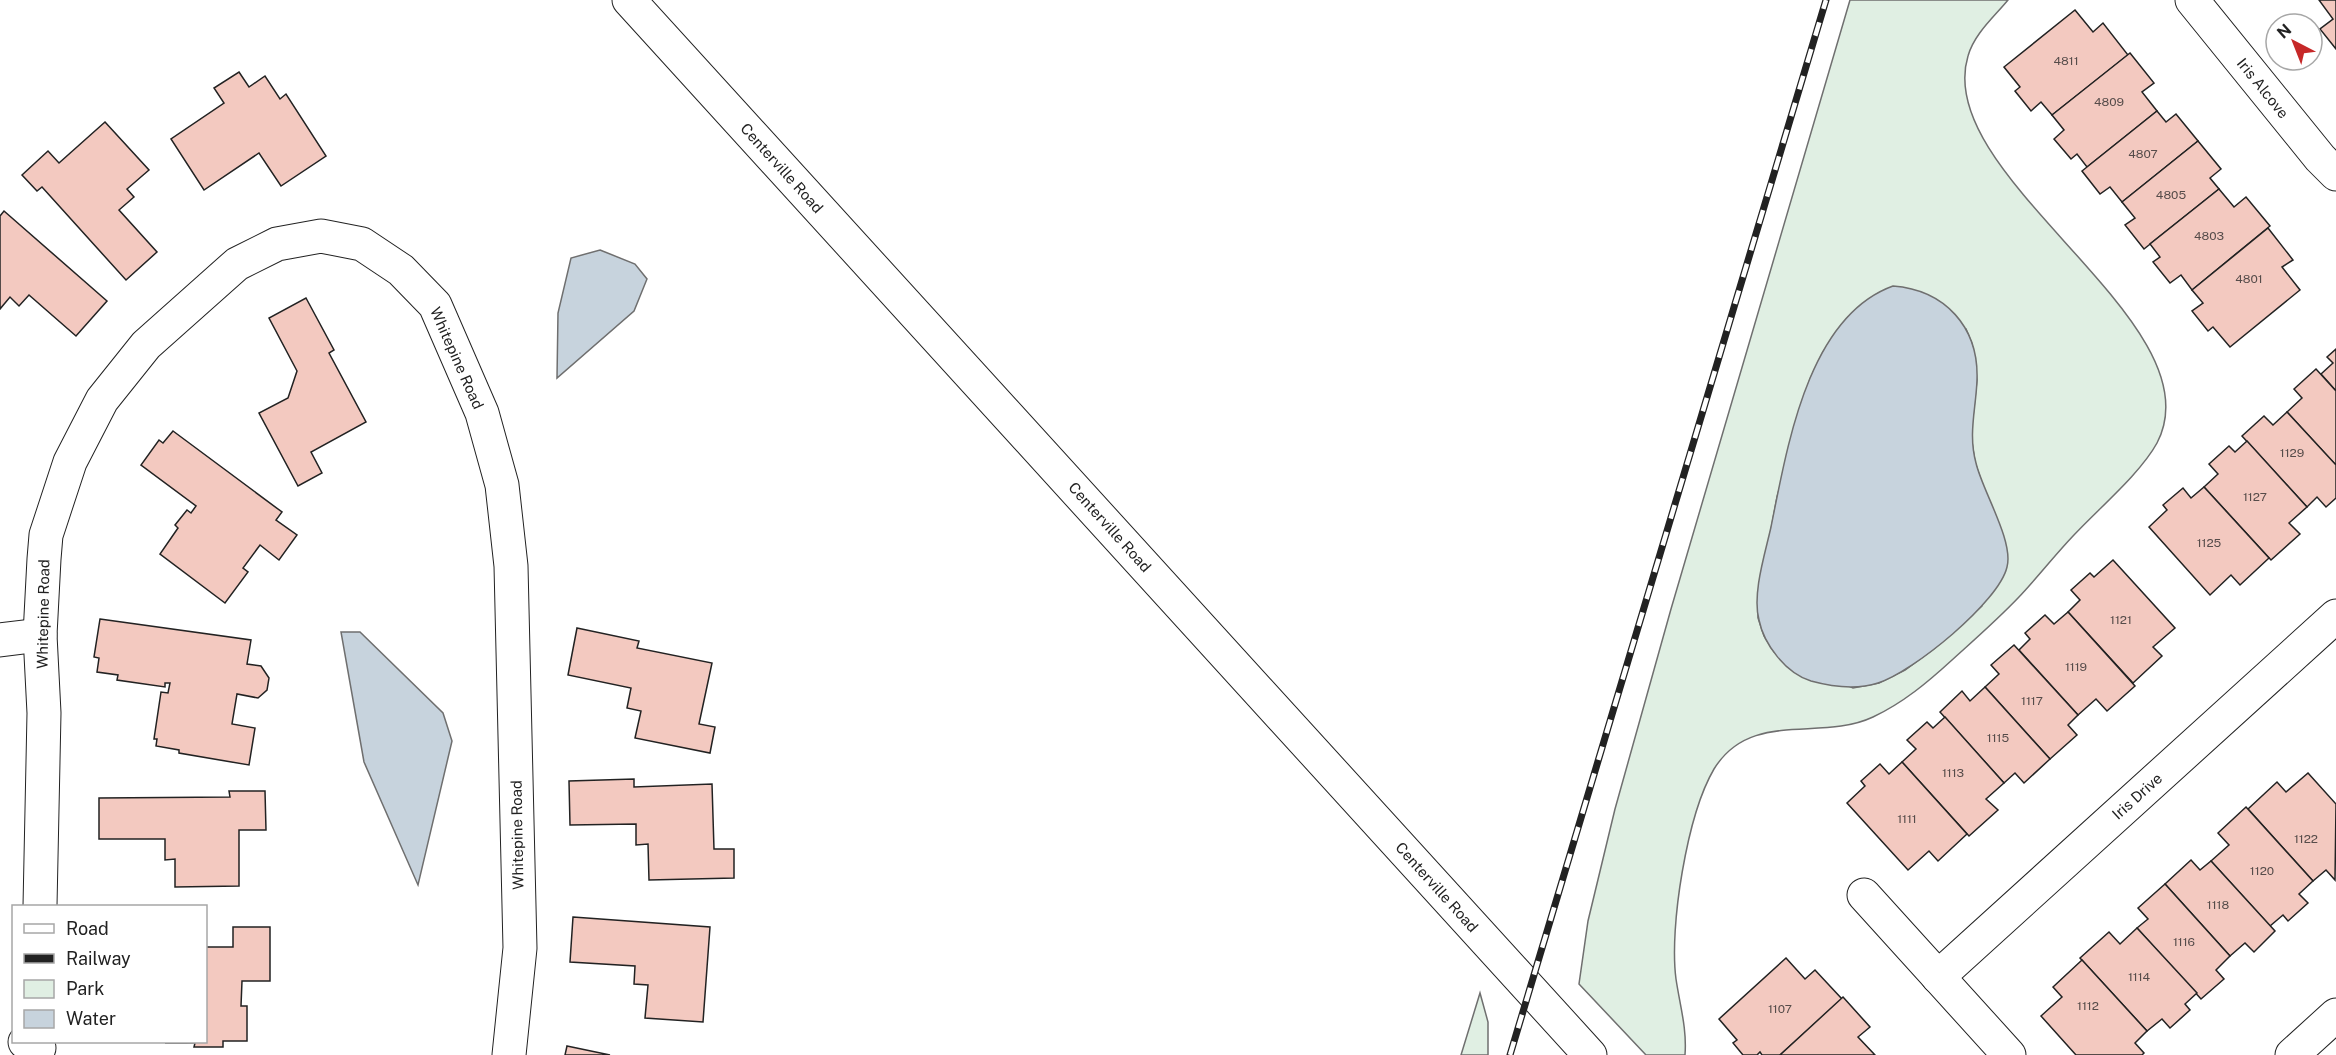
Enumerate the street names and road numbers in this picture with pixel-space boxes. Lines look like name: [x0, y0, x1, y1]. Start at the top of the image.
street label: Iris Alcove: [2234, 55, 2292, 121]
street label: Centerville Road: [737, 120, 827, 216]
street label: Whitepine Road: [427, 304, 487, 412]
street label: Centerville Road: [1065, 479, 1155, 575]
street label: Whitepine Road: [34, 559, 52, 669]
street label: Iris Drive: [2109, 769, 2165, 823]
street label: Whitepine Road: [508, 780, 526, 890]
street label: Centerville Road: [1392, 839, 1482, 935]

